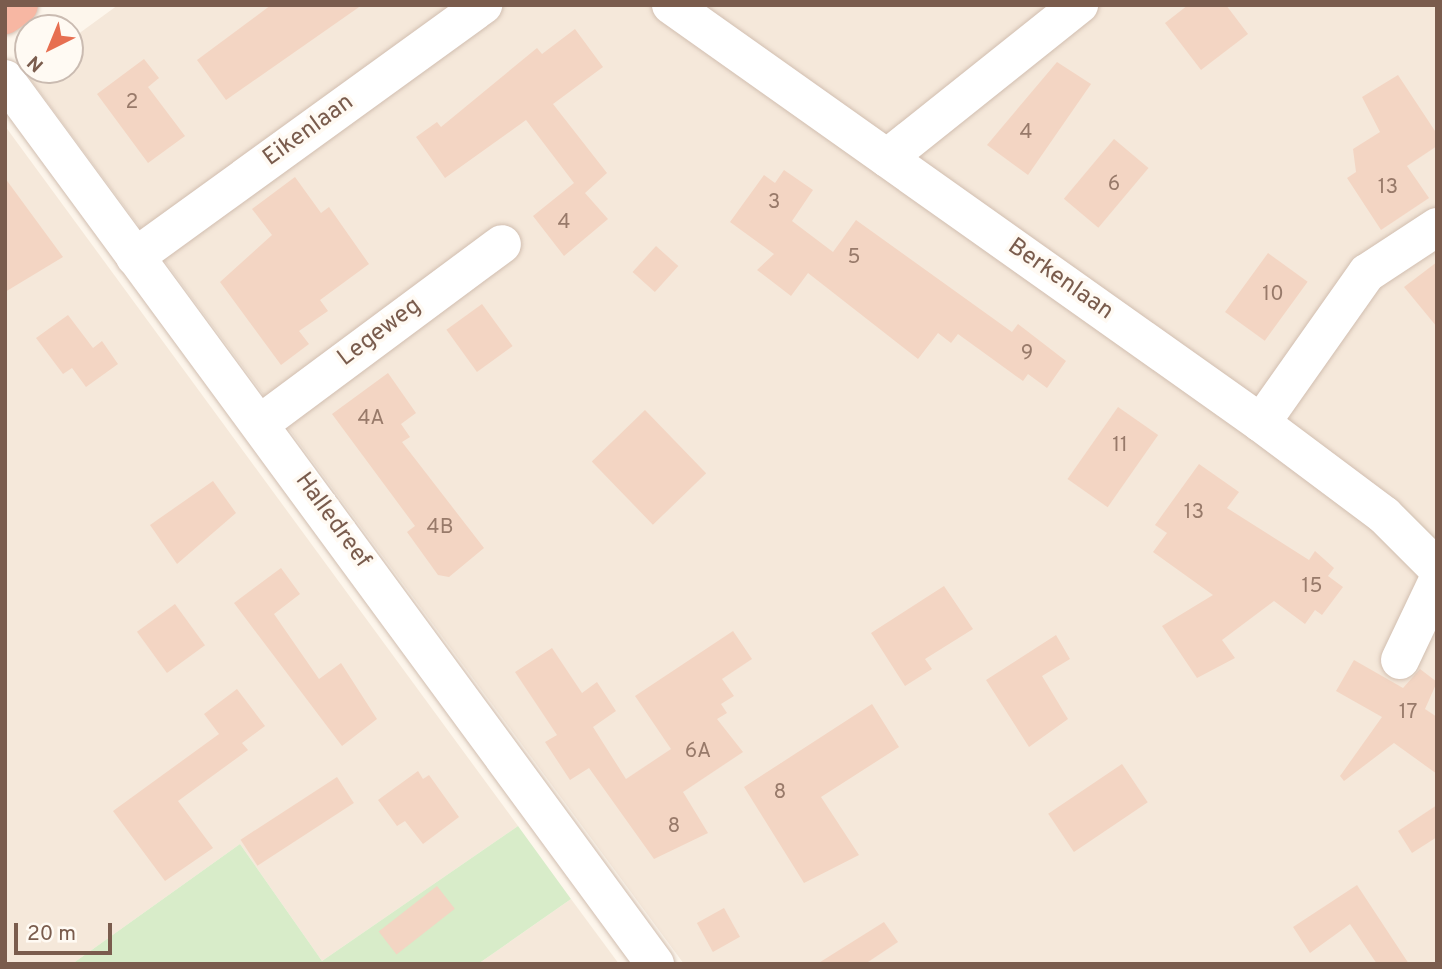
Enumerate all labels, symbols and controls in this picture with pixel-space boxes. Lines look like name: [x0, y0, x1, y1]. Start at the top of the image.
north arrow: [14, 14, 84, 84]
text: N: [23, 49, 49, 76]
street label: Eikenlaan: [258, 89, 360, 173]
house number: 2: [126, 90, 138, 116]
house number: 4: [1019, 120, 1033, 146]
house number: 6: [1108, 172, 1120, 198]
house number: 13: [1378, 175, 1398, 201]
house number: 3: [768, 190, 780, 216]
house number: 4: [557, 210, 571, 236]
street label: Berkenlaan: [1002, 233, 1118, 327]
house number: 5: [847, 245, 861, 271]
house number: 10: [1262, 282, 1284, 308]
street label: Legeweg: [333, 292, 427, 374]
house number: 9: [1021, 341, 1033, 367]
house number: 4A: [358, 406, 384, 432]
house number: 11: [1112, 433, 1128, 459]
street label: Halledreef: [288, 468, 376, 574]
house number: 13: [1184, 500, 1204, 526]
house number: 4B: [427, 515, 453, 541]
house number: 15: [1302, 574, 1322, 600]
house number: 17: [1399, 700, 1417, 726]
house number: 6A: [685, 739, 711, 765]
house number: 8: [774, 780, 786, 806]
house number: 8: [668, 814, 680, 840]
scale bar: [18, 909, 116, 953]
text: 20 m: [27, 921, 76, 948]

